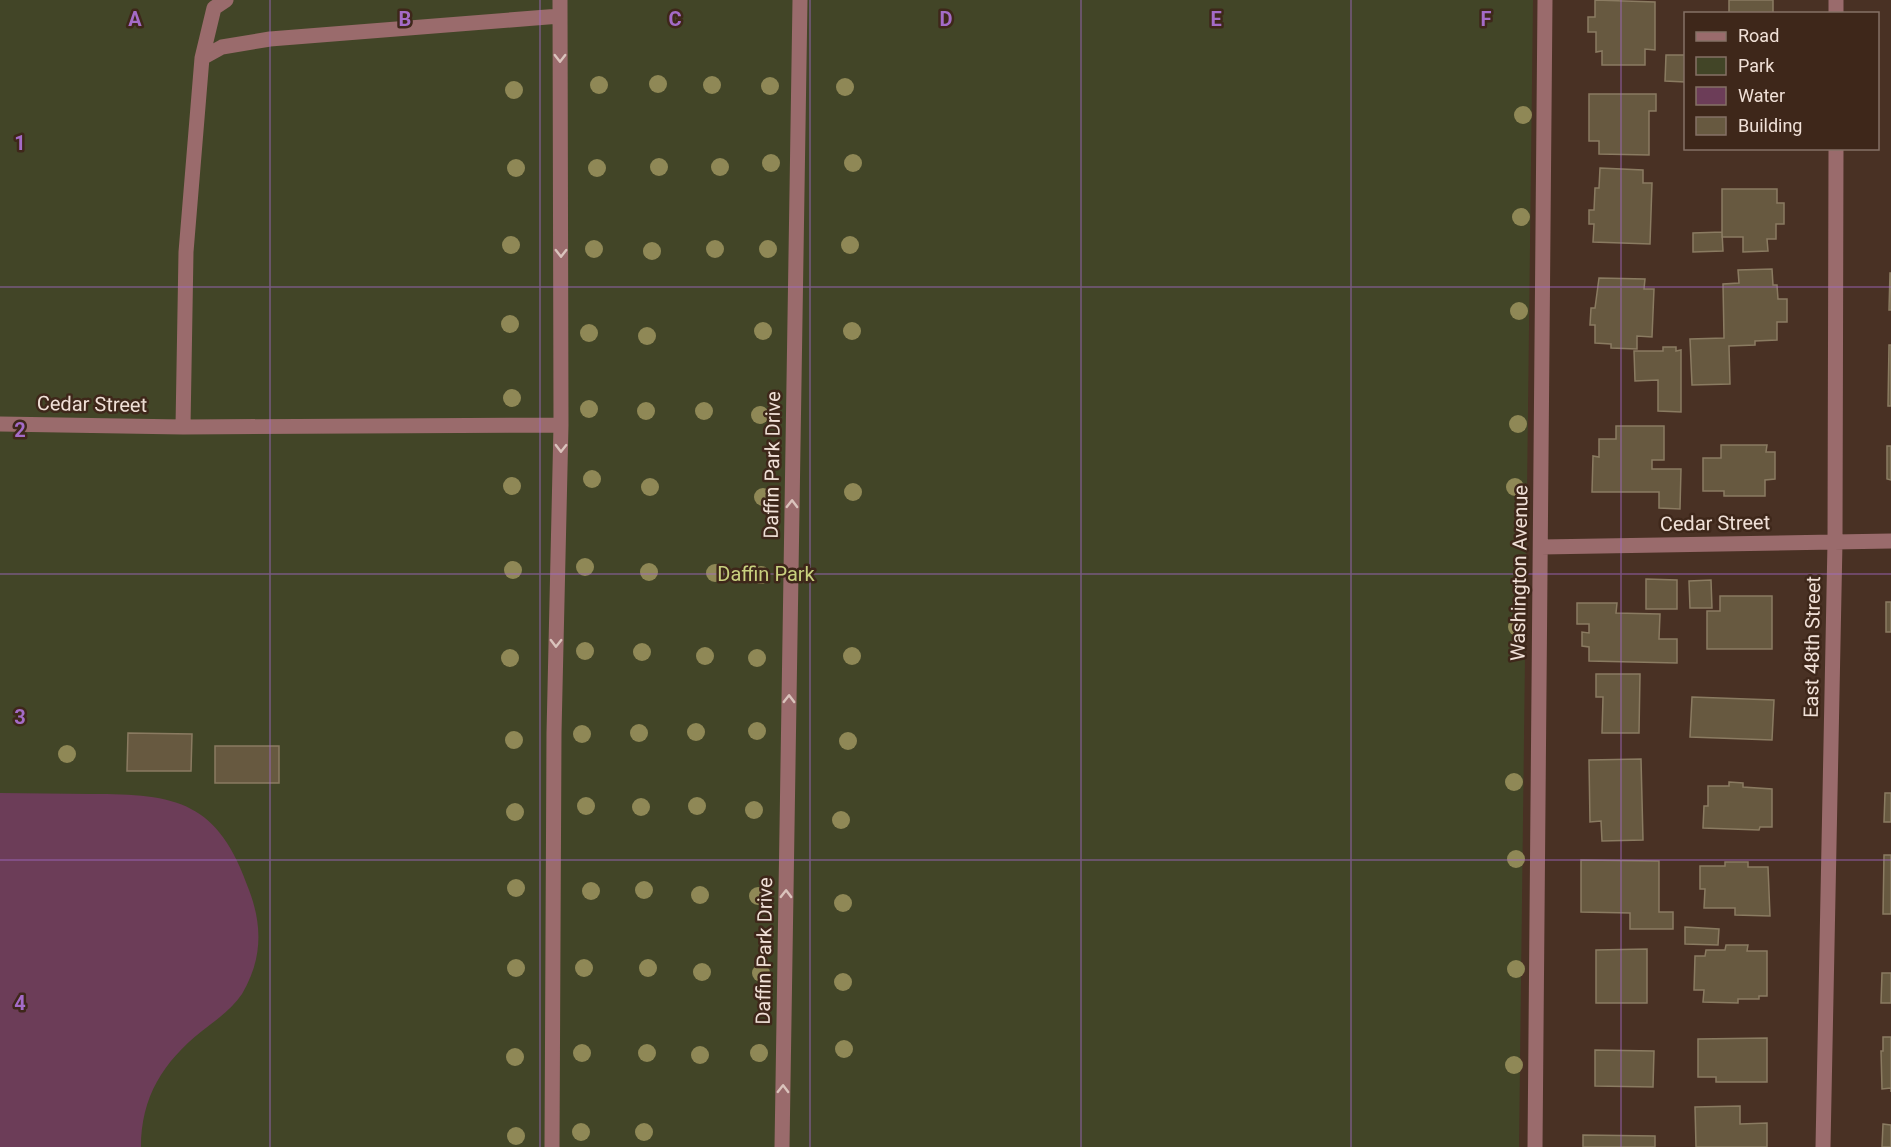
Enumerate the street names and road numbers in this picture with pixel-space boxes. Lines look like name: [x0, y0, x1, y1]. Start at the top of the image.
street label: Cedar Street: [37, 391, 147, 417]
street label: Daffin Park Drive: [759, 391, 785, 539]
street label: Washington Avenue: [1505, 485, 1533, 661]
street label: Cedar Street: [1660, 510, 1770, 536]
street label: East 48th Street: [1799, 576, 1825, 718]
street label: Daffin Park Drive: [751, 877, 777, 1025]

